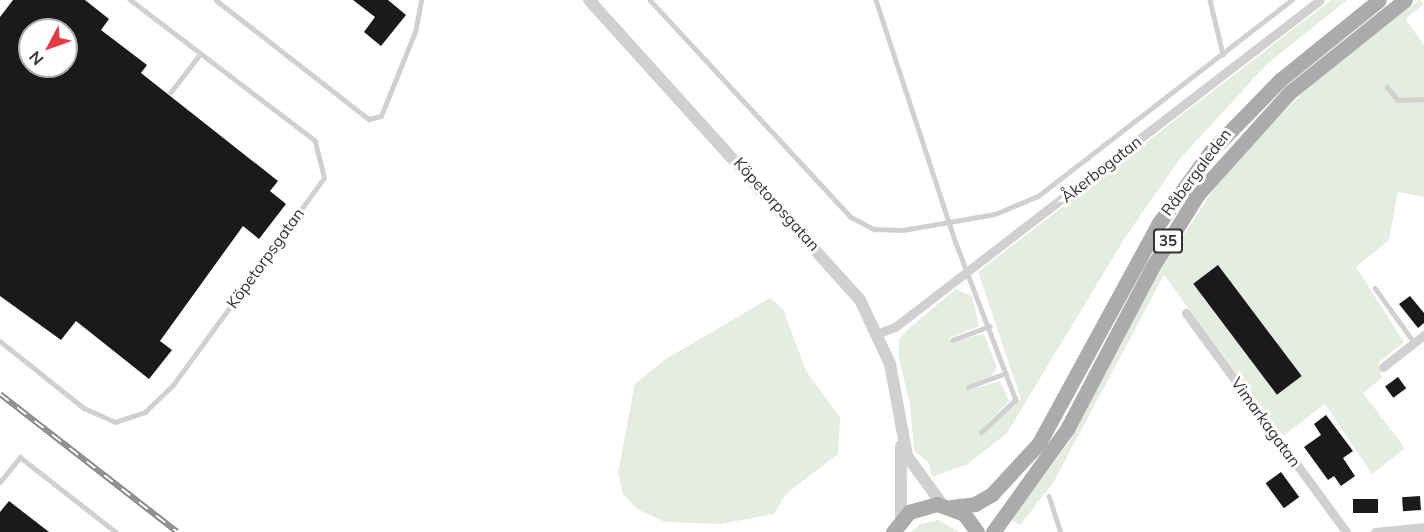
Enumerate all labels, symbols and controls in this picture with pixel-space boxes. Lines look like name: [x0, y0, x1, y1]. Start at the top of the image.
north arrow: [18, 18, 78, 78]
text: N: [24, 47, 47, 70]
street label: Råbergaleden: [1157, 125, 1235, 219]
street label: Åkerbogatan: [1057, 132, 1145, 206]
street label: Köpetorpsgatan: [730, 153, 824, 255]
street label: Köpetorpsgatan: [222, 204, 308, 312]
road number: 35: [1153, 229, 1183, 253]
street label: Vimarkagatan: [1227, 373, 1305, 471]

